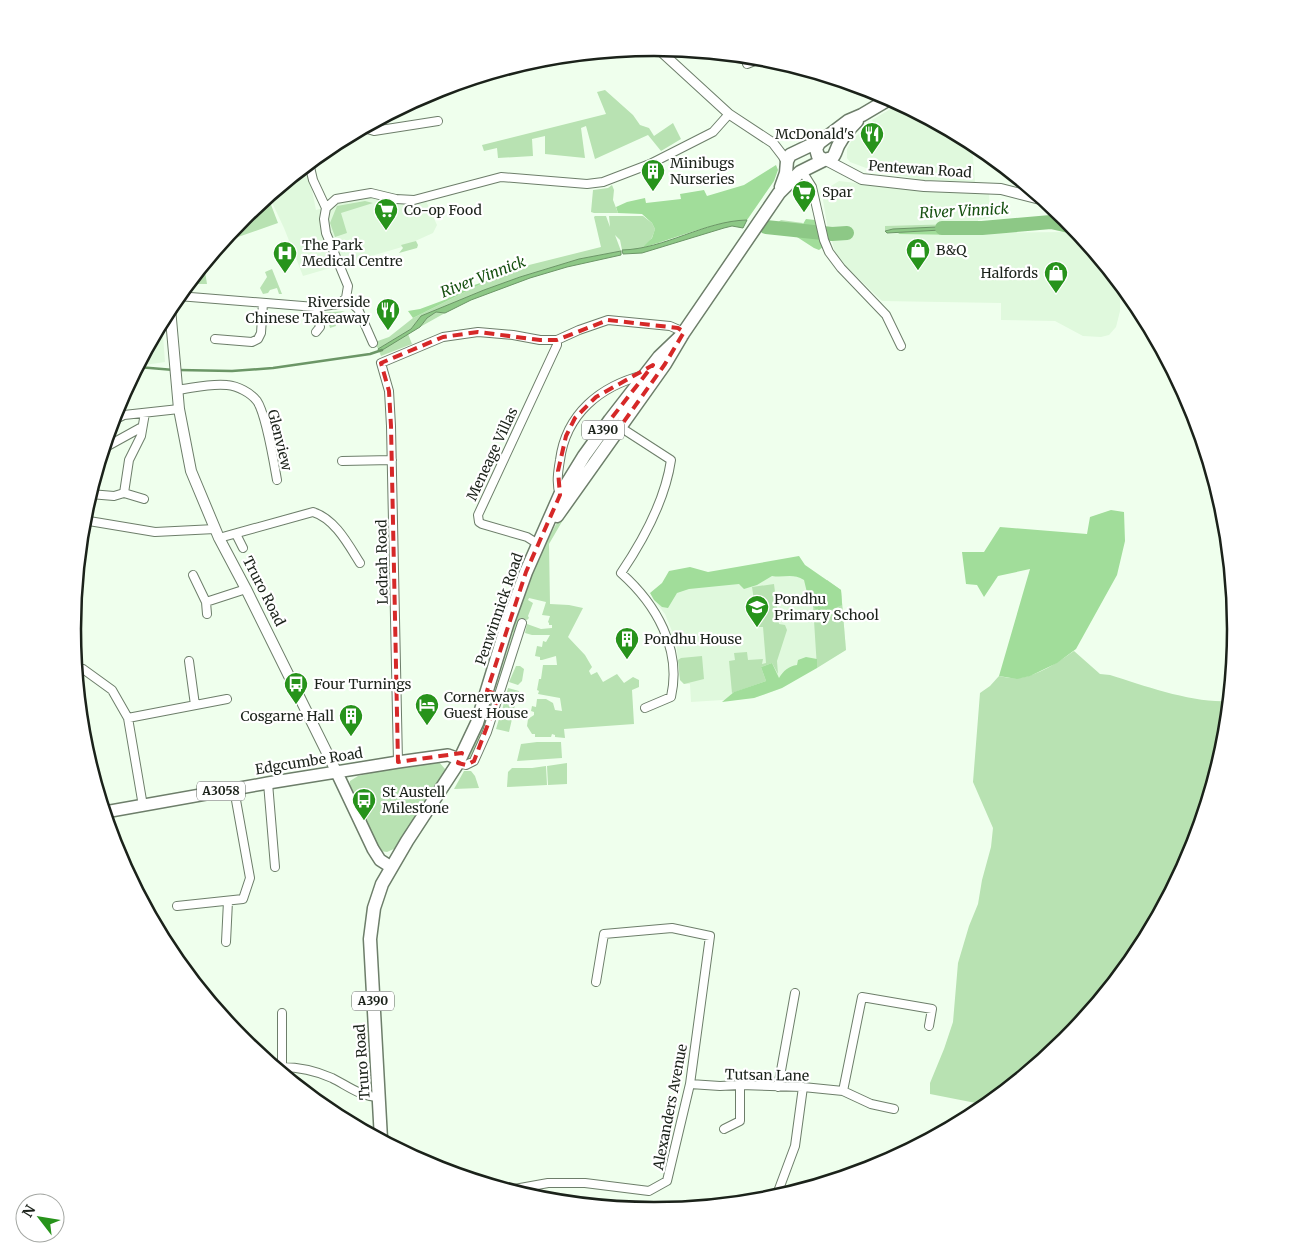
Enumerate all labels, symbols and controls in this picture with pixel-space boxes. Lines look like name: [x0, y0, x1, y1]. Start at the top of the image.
restaurant icon: McDonald's: [859, 121, 885, 155]
place label: McDonald's: [775, 125, 854, 143]
place label: Minibugs Nurseries: [670, 154, 735, 188]
street label: Pentewan Road: [868, 156, 973, 182]
building icon: Minibugs Nurseries: [640, 158, 666, 192]
supermarket icon: Spar: [791, 179, 817, 213]
place label: Spar: [822, 183, 853, 201]
supermarket icon: Co-op Food: [373, 197, 399, 231]
water label: River Vinnick: [919, 199, 1010, 222]
place label: Co-op Food: [404, 201, 483, 219]
place label: The Park Medical Centre: [302, 236, 403, 270]
shop icon: B&Q: [905, 237, 931, 271]
hospital icon: The Park Medical Centre: [272, 240, 298, 274]
place label: B&Q: [936, 241, 967, 259]
water label: River Vinnick: [438, 251, 529, 301]
shop icon: Halfords: [1043, 260, 1069, 294]
place label: Halfords: [981, 264, 1038, 282]
place label: Riverside Chinese Takeaway: [245, 293, 371, 327]
restaurant icon: Riverside Chinese Takeaway: [375, 297, 401, 331]
street label: Meneage Villas: [463, 404, 522, 504]
street label: Glenview: [264, 408, 296, 473]
road number: A390: [582, 420, 624, 440]
street label: Ledrah Road: [372, 519, 392, 605]
street label: Penwinnick Road: [471, 550, 527, 668]
street label: Truro Road: [239, 553, 290, 629]
place label: Pondhu Primary School: [774, 590, 879, 624]
school or university icon: Pondhu Primary School: [744, 594, 770, 628]
building icon: Pondhu House: [614, 626, 640, 660]
place label: Pondhu House: [644, 630, 742, 648]
bus stop icon: Four Turnings: [283, 671, 309, 705]
place label: Four Turnings: [314, 675, 412, 693]
place label: Cornerways Guest House: [444, 688, 528, 722]
hotel icon: Cornerways Guest House: [414, 692, 440, 726]
building icon: Cosgarne Hall: [338, 703, 364, 737]
place label: Cosgarne Hall: [241, 707, 335, 725]
street label: Edgcumbe Road: [254, 744, 365, 778]
road number: A3058: [197, 781, 245, 800]
place label: St Austell Milestone: [382, 783, 449, 817]
bus stop icon: St Austell Milestone: [351, 787, 377, 821]
road number: A390: [352, 991, 394, 1010]
street label: Truro Road: [350, 1023, 374, 1101]
street label: Alexanders Avenue: [649, 1042, 691, 1173]
street label: Tutsan Lane: [725, 1065, 809, 1085]
north arrow: [15, 1193, 65, 1243]
text: N: [18, 1202, 39, 1221]

